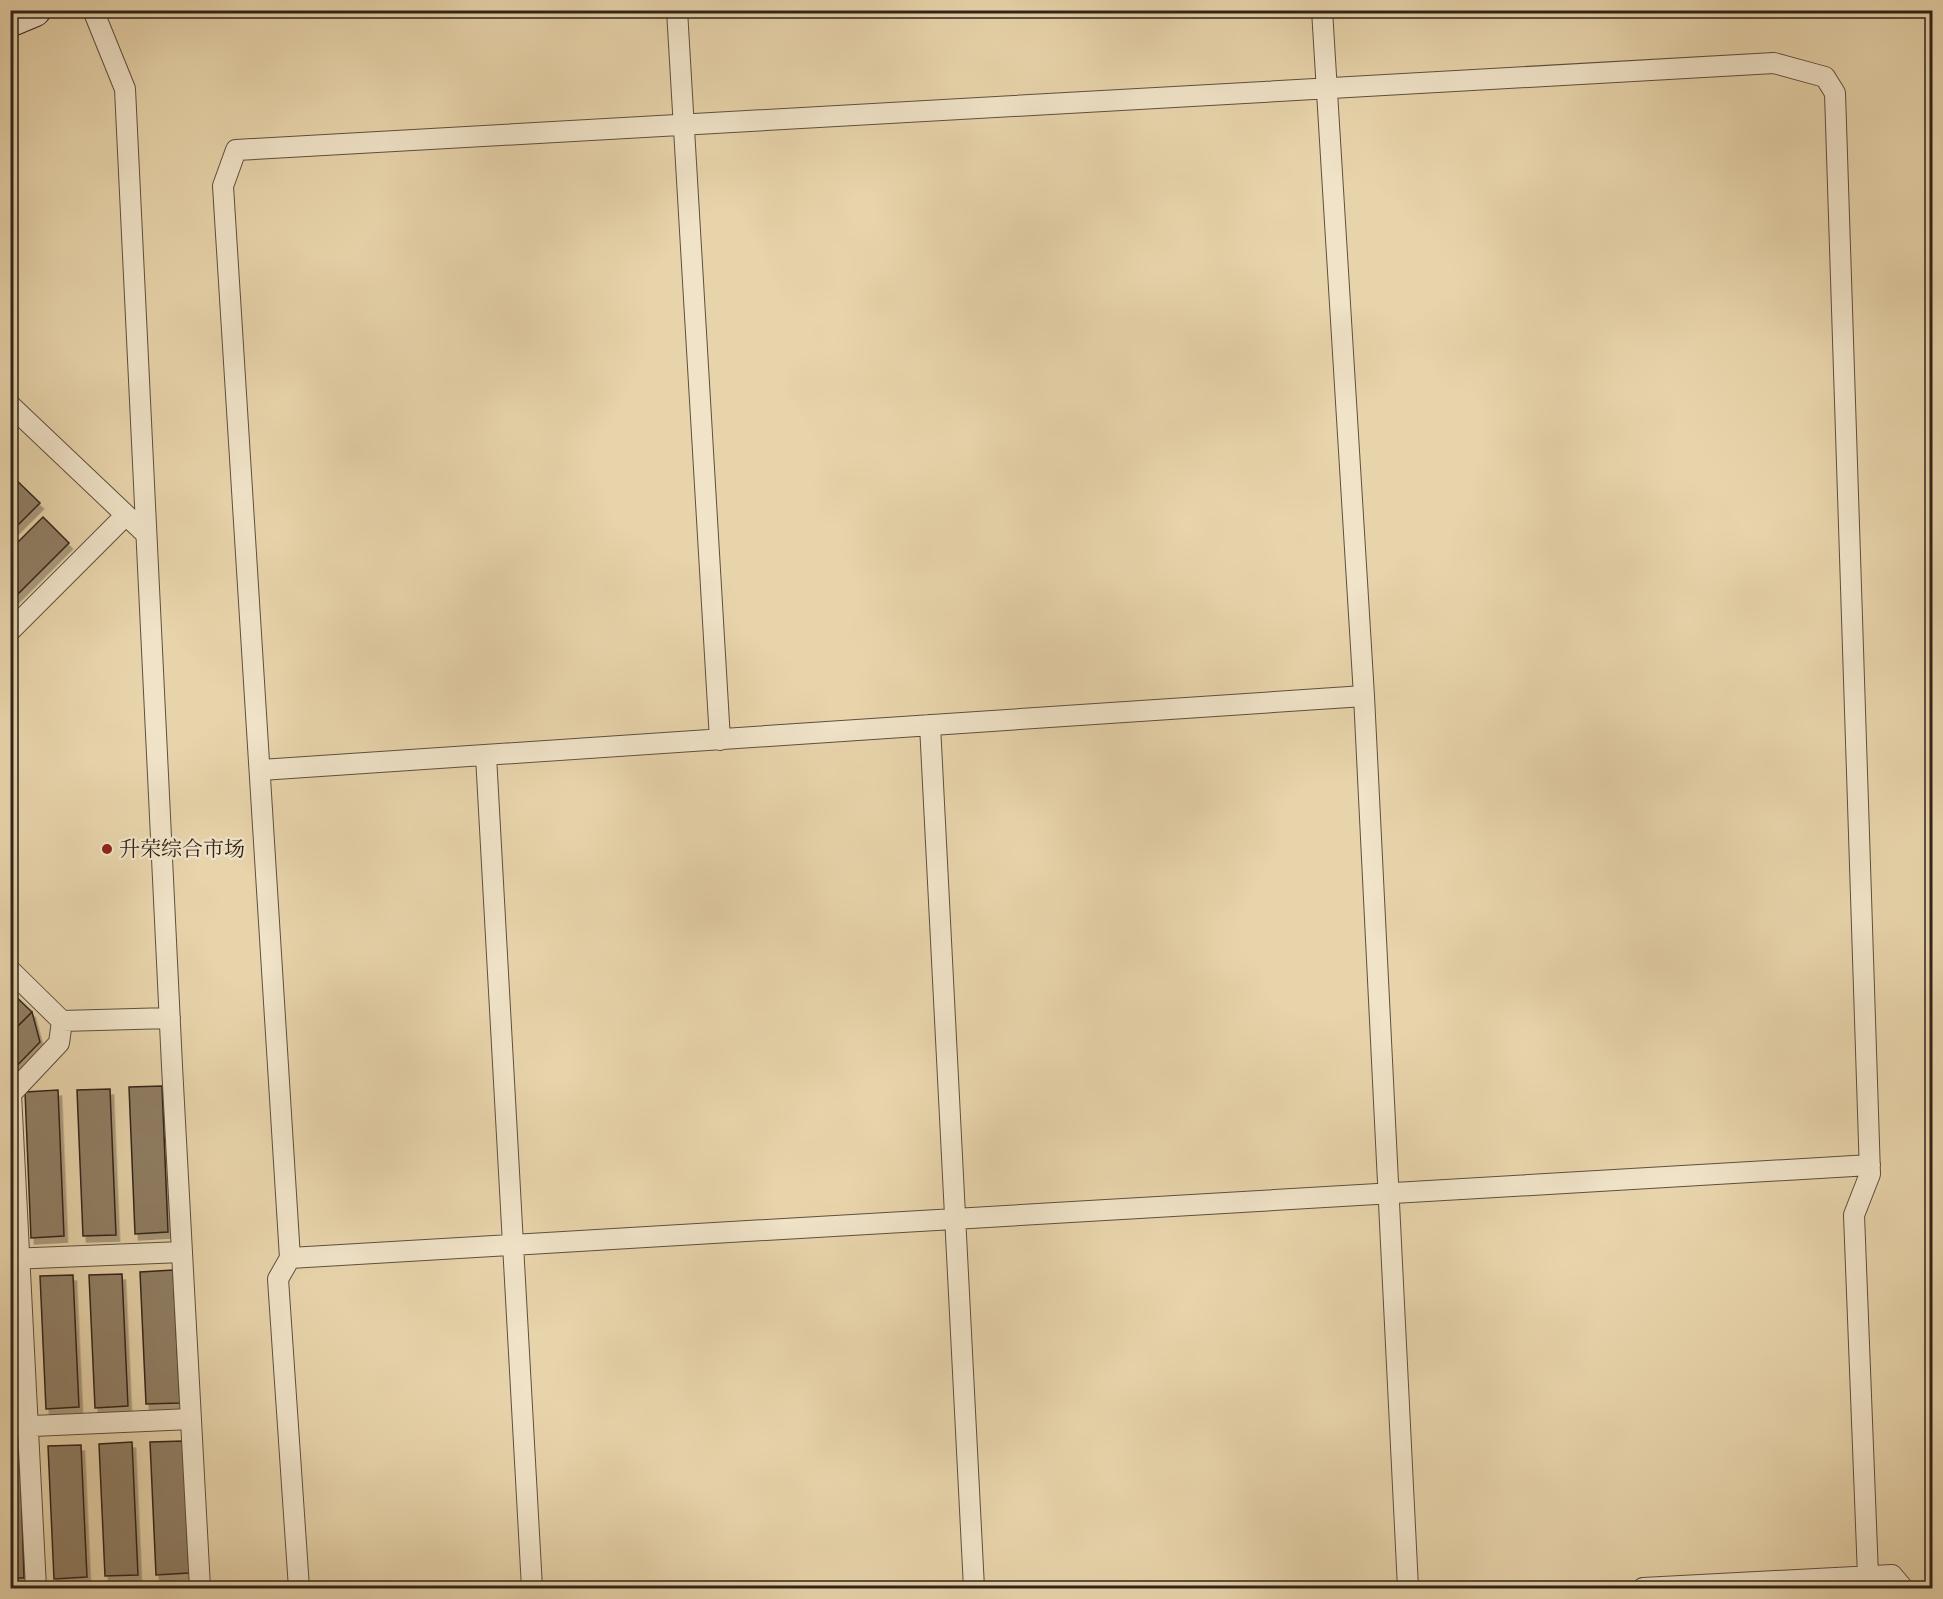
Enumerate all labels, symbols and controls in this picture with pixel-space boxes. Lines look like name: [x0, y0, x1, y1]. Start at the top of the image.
place label: 升荣综合市场: [119, 836, 245, 862]
marker: 升荣综合市场: [100, 842, 114, 856]

